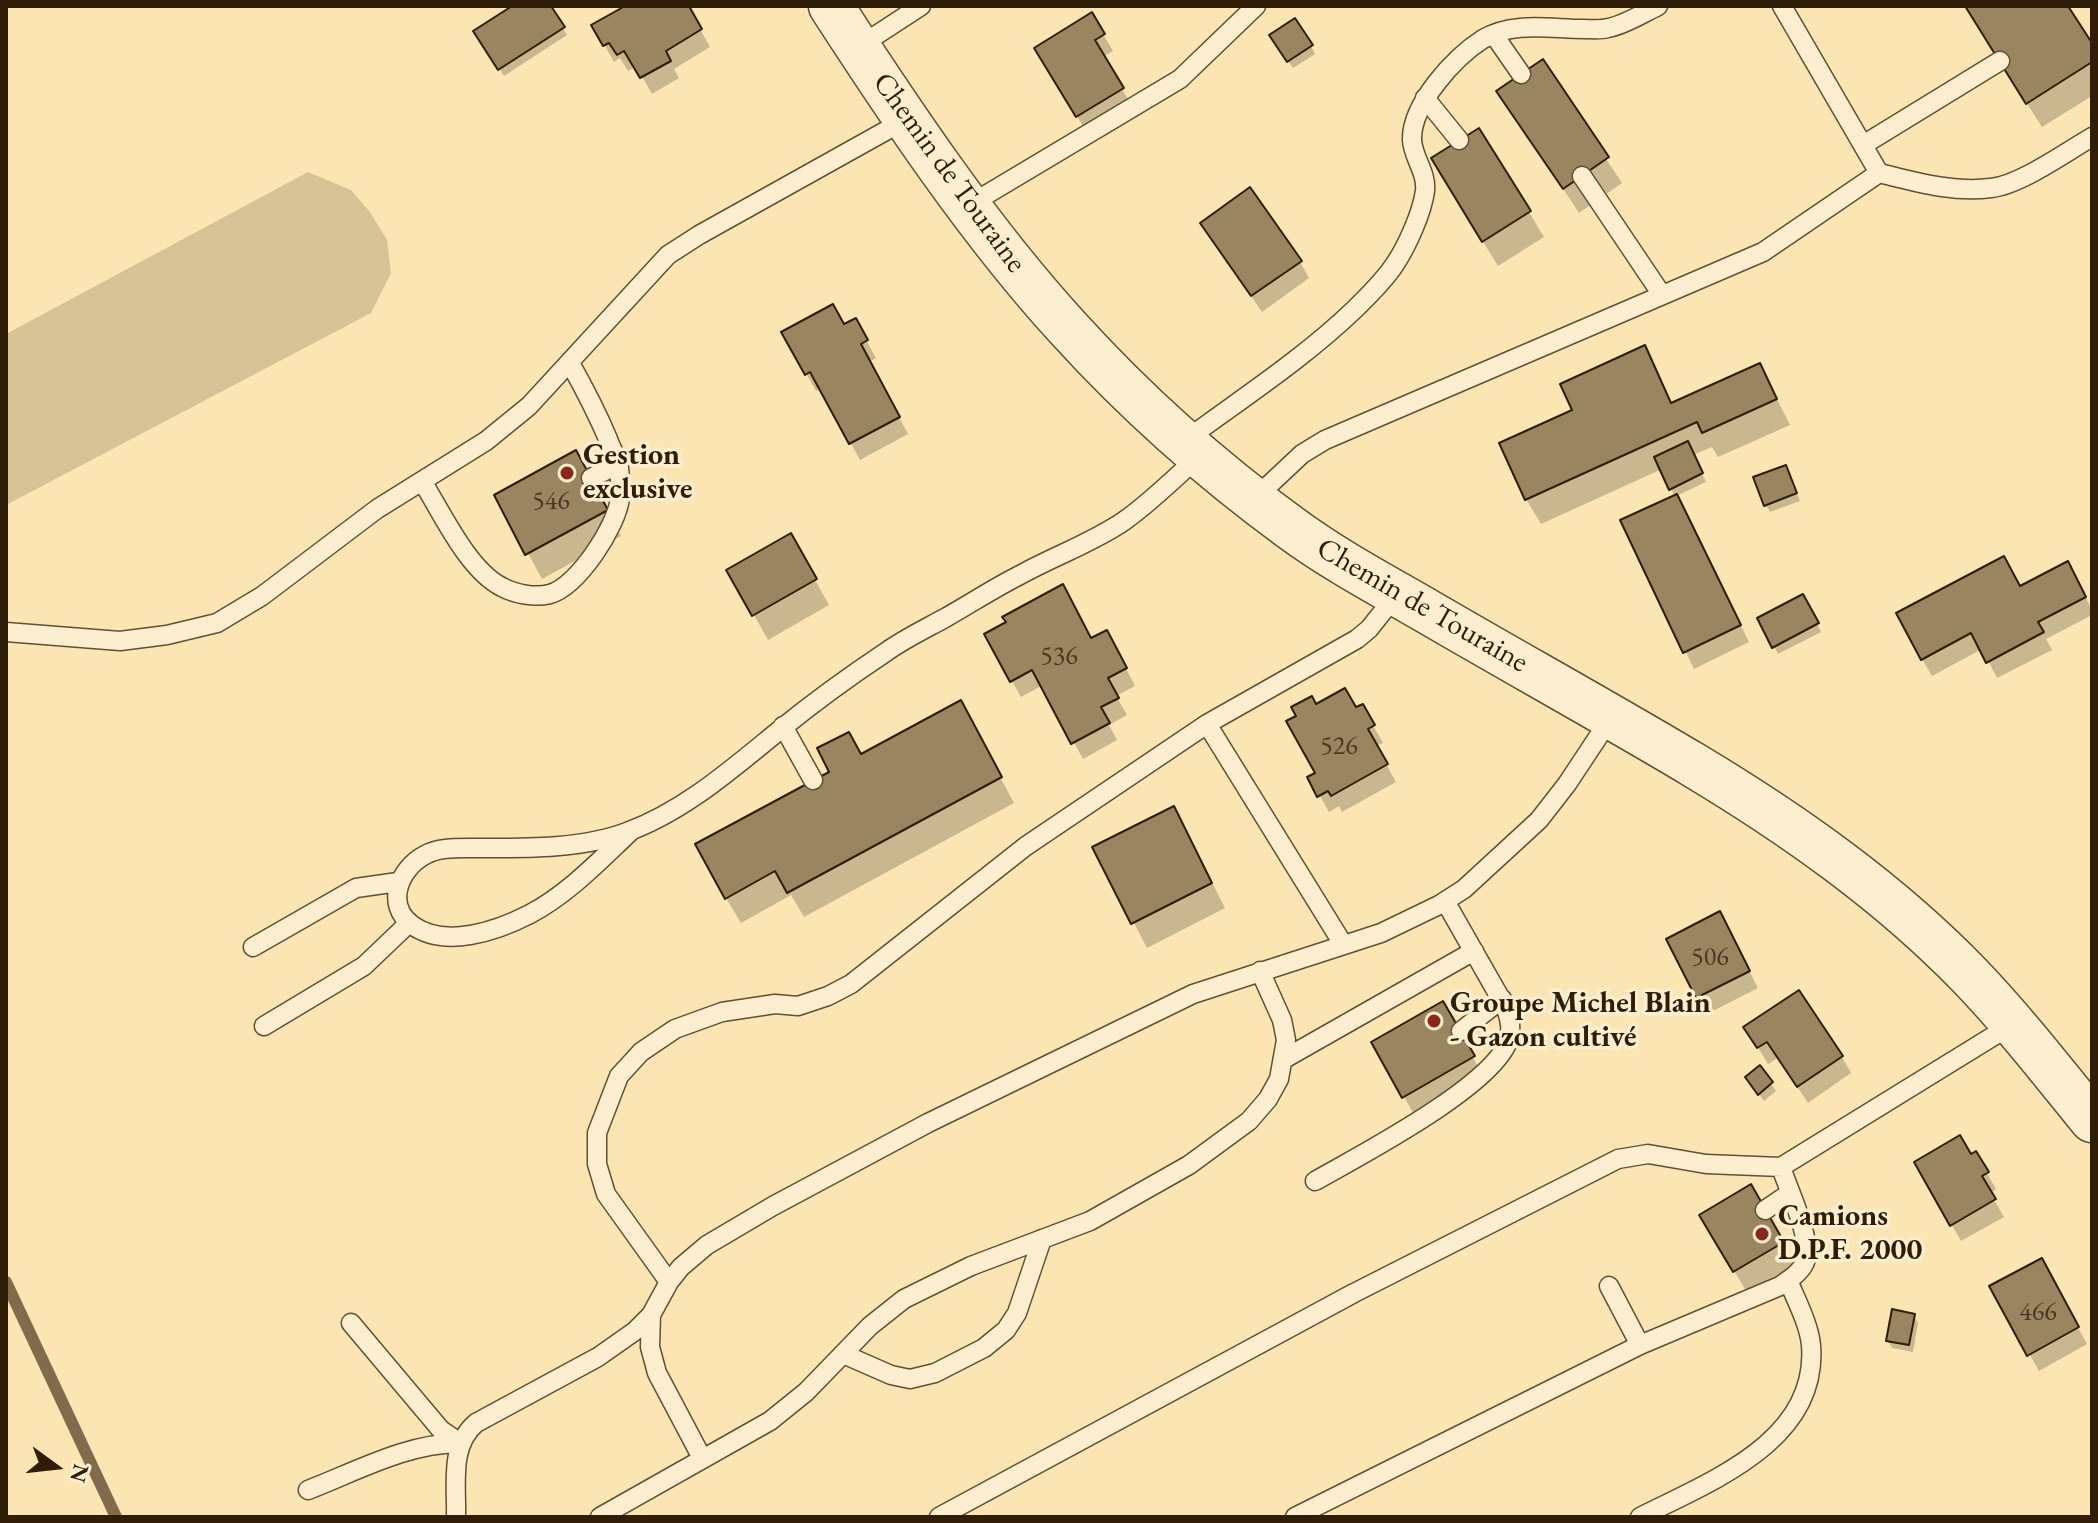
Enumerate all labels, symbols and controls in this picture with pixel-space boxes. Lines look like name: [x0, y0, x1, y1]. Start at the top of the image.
street label: Chemin de Touraine: [864, 66, 1034, 280]
place label: Gestion exclusive: [583, 438, 693, 508]
marker: Gestion exclusive: [558, 464, 576, 482]
house number: 546: [532, 486, 570, 518]
street label: Chemin de Touraine: [1310, 531, 1534, 681]
house number: 536: [1040, 641, 1078, 673]
house number: 526: [1320, 731, 1358, 763]
house number: 506: [1691, 942, 1729, 974]
place label: Groupe Michel Blain - Gazon cultivé: [1450, 986, 1711, 1056]
marker: Groupe Michel Blain - Gazon cultivé: [1425, 1012, 1443, 1030]
place label: Camions D.P.F. 2000: [1778, 1199, 1922, 1270]
marker: Camions D.P.F. 2000: [1753, 1225, 1771, 1243]
house number: 466: [2019, 1297, 2057, 1329]
north arrow: [16, 1427, 96, 1507]
text: N: [63, 1461, 96, 1486]

